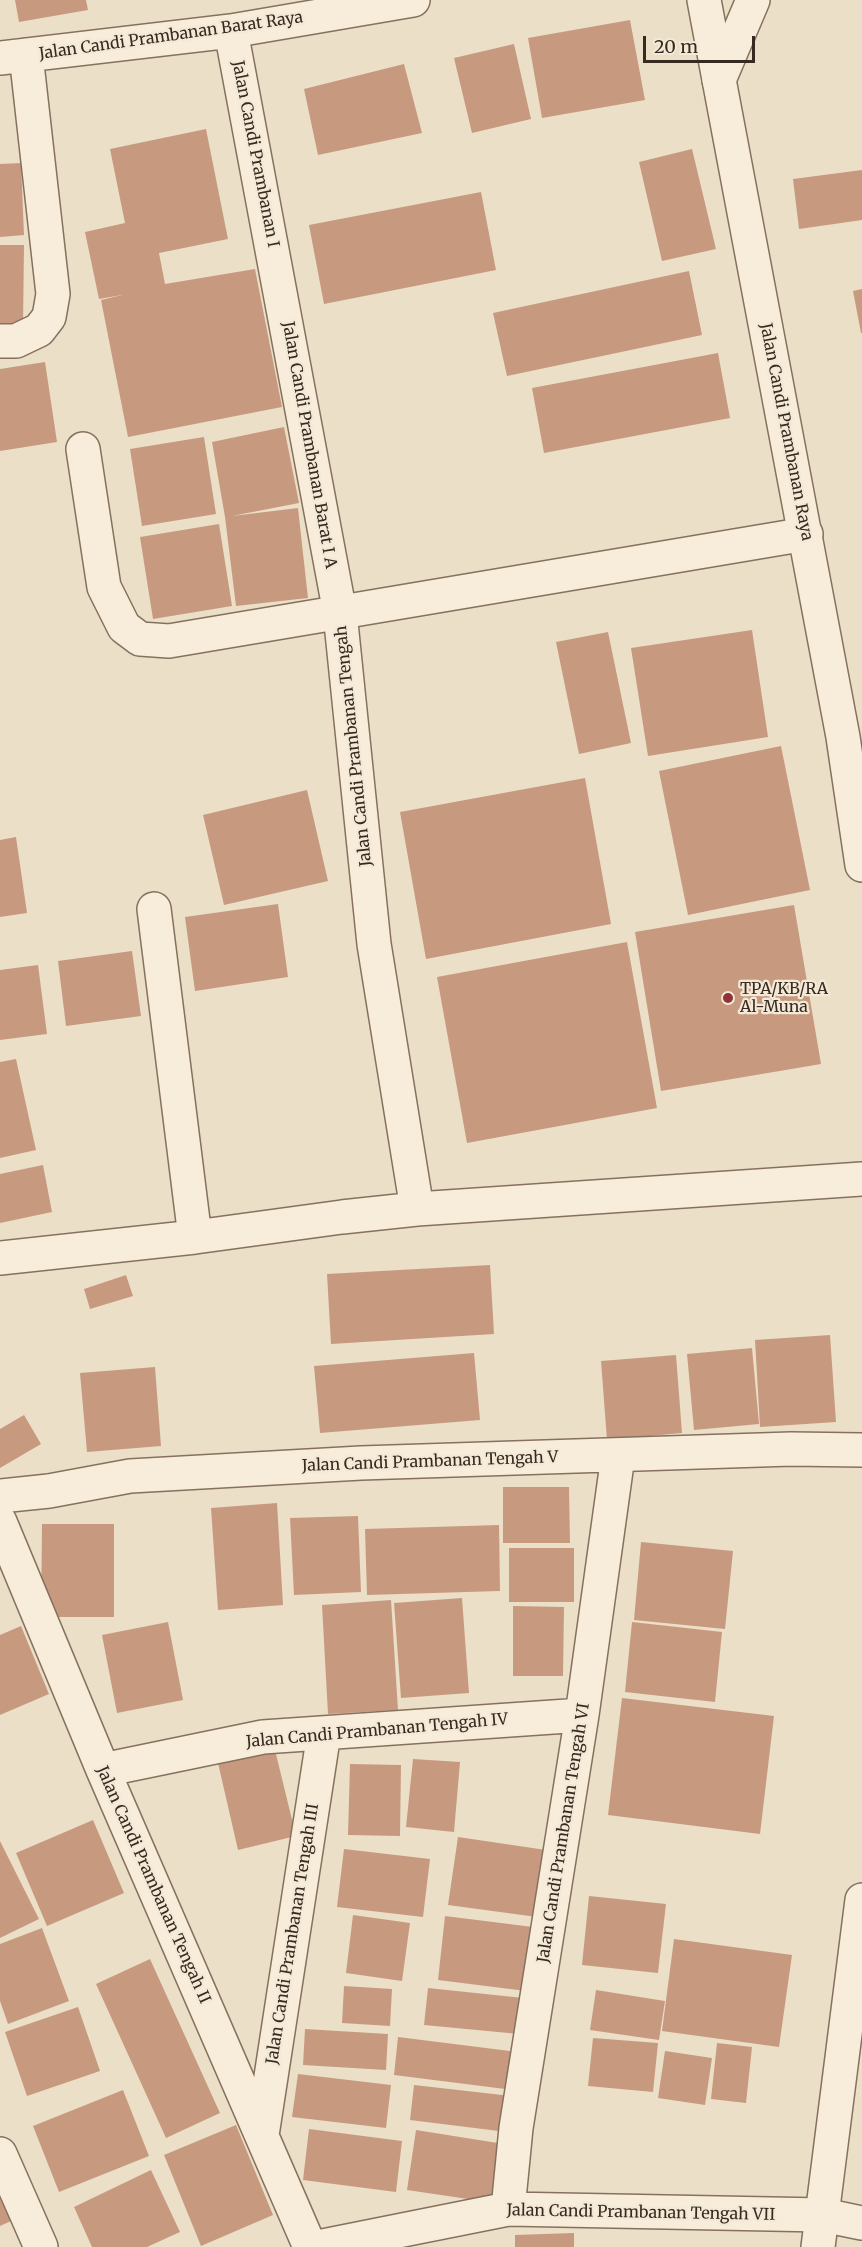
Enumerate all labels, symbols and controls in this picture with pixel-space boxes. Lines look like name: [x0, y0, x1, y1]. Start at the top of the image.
street label: Jalan Candi Prambanan Barat Raya: [38, 8, 304, 64]
scale bar: [646, 24, 758, 62]
text: 20 m: [654, 35, 698, 58]
street label: Jalan Candi Prambanan I: [227, 59, 283, 249]
street label: Jalan Candi Prambanan Barat I A: [278, 320, 340, 570]
street label: Jalan Candi Prambanan Raya: [755, 322, 817, 542]
street label: Jalan Candi Prambanan Tengah: [332, 625, 376, 867]
place label: TPA/KB/RA Al-Muna: [740, 979, 828, 1017]
marker: TPA/KB/RA Al-Muna: [721, 991, 735, 1005]
street label: Jalan Candi Prambanan Tengah V: [301, 1448, 559, 1476]
street label: Jalan Candi Prambanan Tengah VI: [534, 1702, 594, 1964]
street label: Jalan Candi Prambanan Tengah IV: [245, 1710, 509, 1752]
street label: Jalan Candi Prambanan Tengah II: [92, 1763, 214, 2007]
street label: Jalan Candi Prambanan Tengah III: [263, 1802, 323, 2066]
street label: Jalan Candi Prambanan Tengah VII: [506, 2201, 776, 2225]

